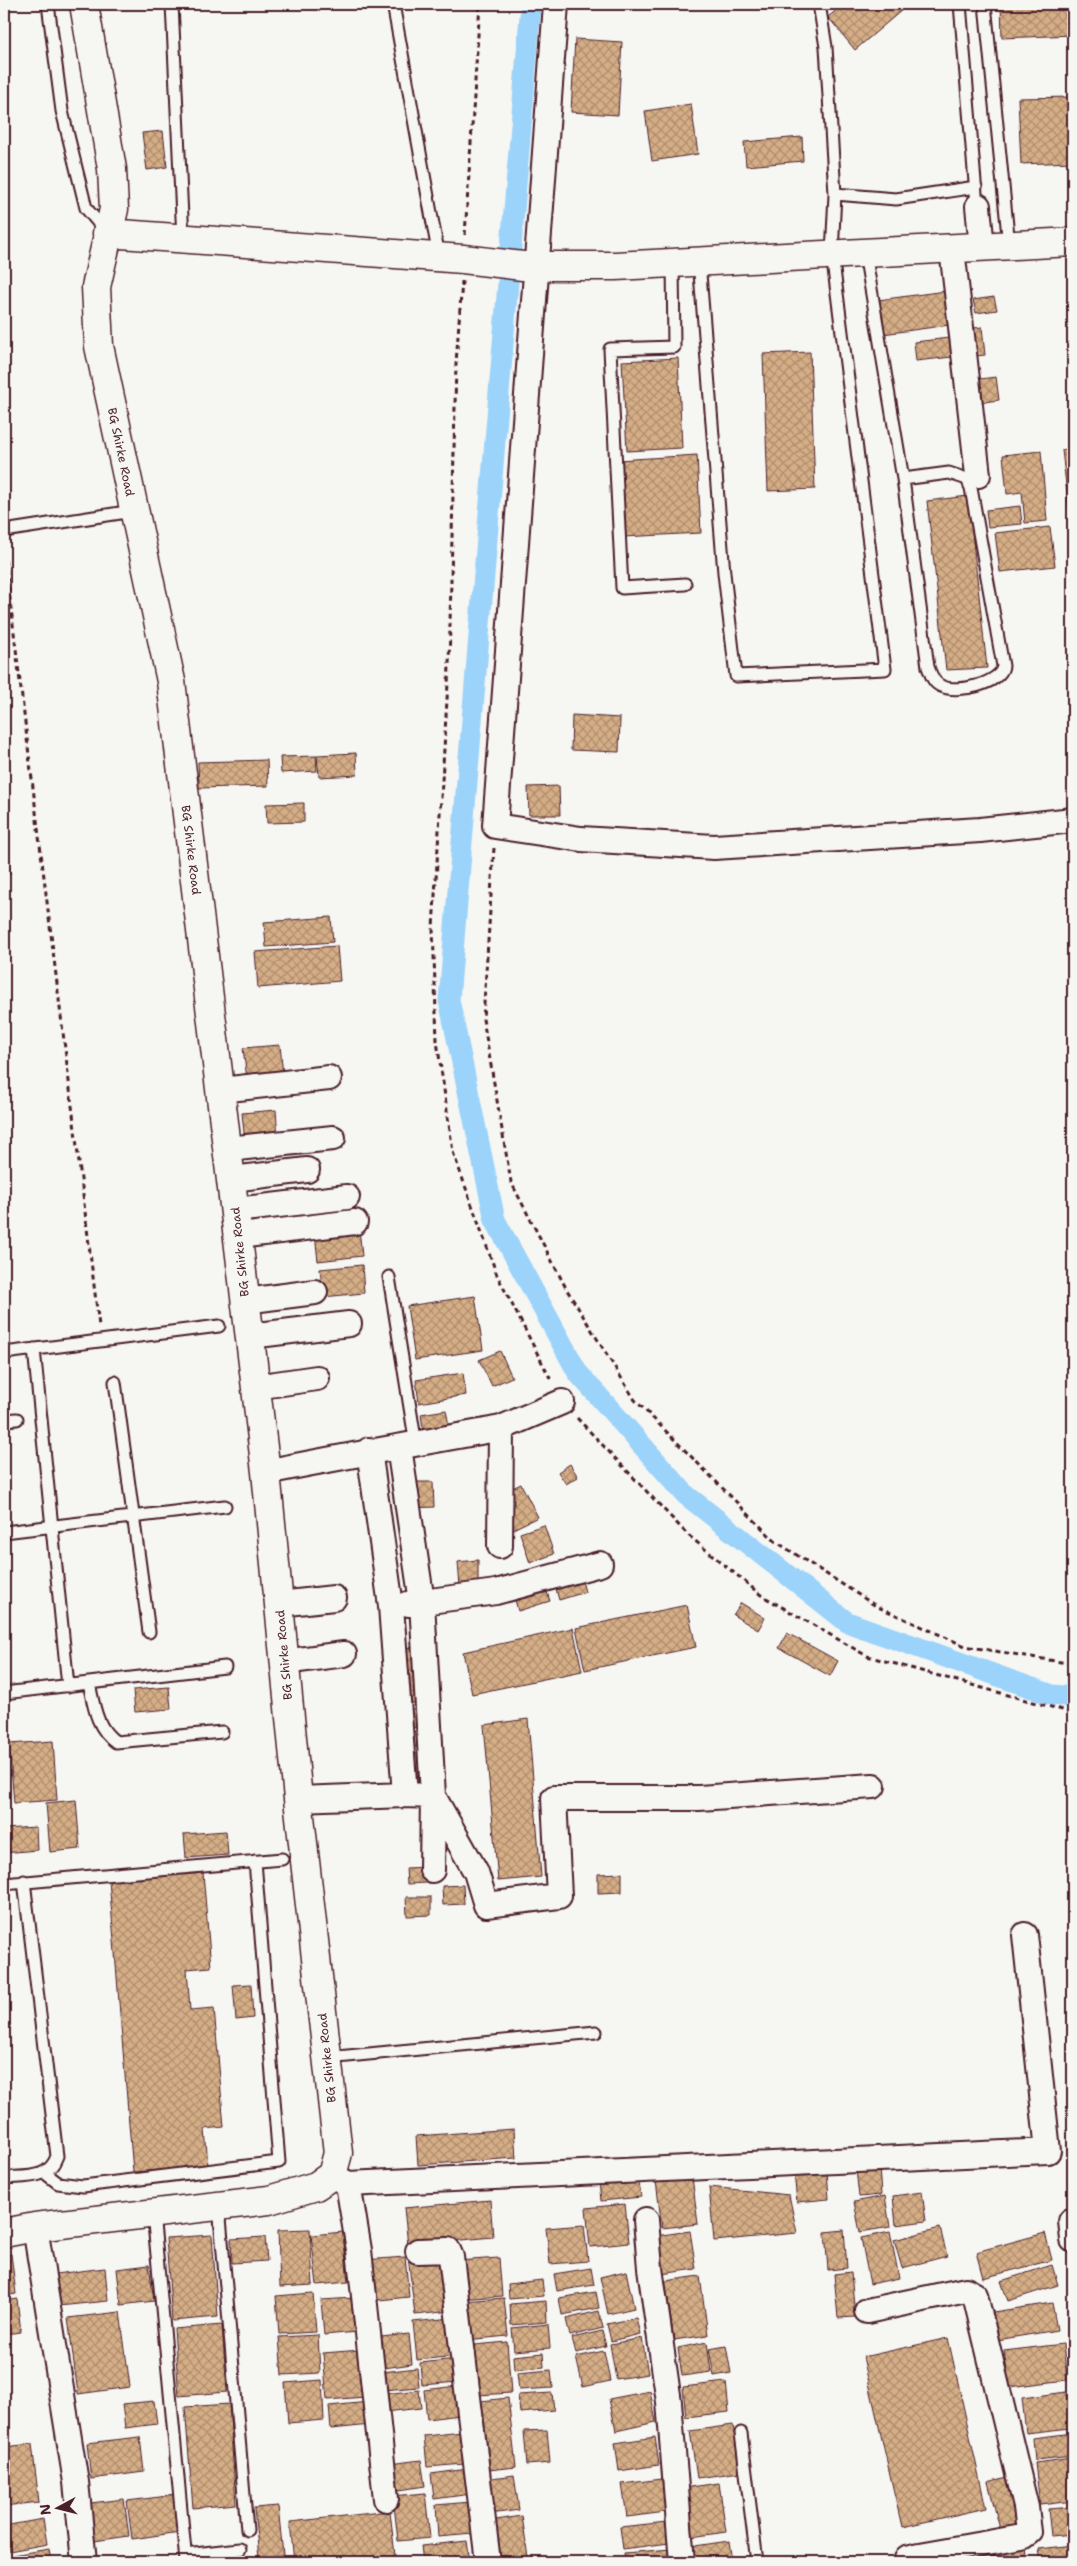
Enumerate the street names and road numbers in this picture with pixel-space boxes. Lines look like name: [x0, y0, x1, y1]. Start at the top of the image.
street label: BG Shirke Road: [104, 406, 138, 498]
street label: BG Shirke Road: [178, 804, 204, 896]
street label: BG Shirke Road: [227, 1206, 253, 1298]
street label: BG Shirke Road: [272, 1609, 296, 1701]
street label: BG Shirke Road: [314, 2012, 340, 2104]

